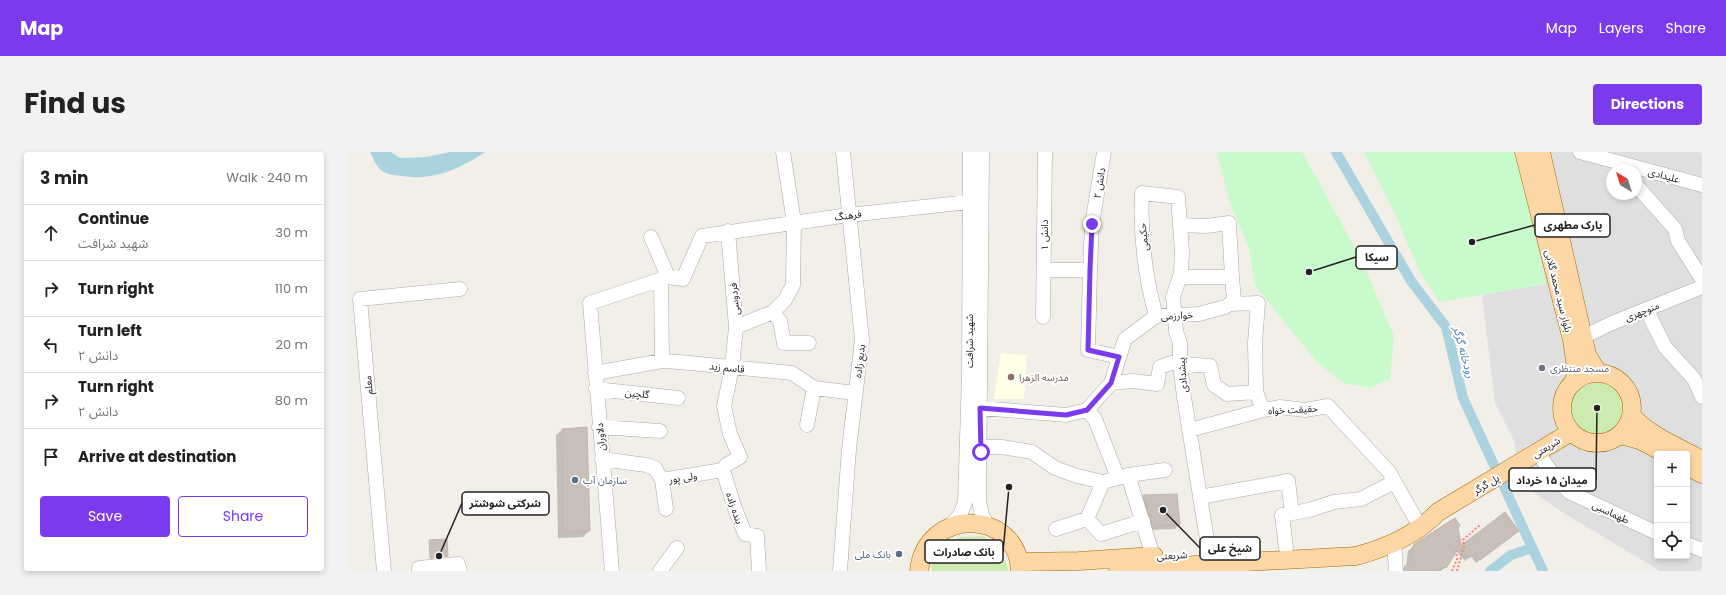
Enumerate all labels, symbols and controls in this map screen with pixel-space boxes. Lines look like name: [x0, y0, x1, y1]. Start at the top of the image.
text: Map: [20, 15, 63, 42]
text: Map: [1546, 18, 1577, 38]
text: Layers: [1599, 18, 1643, 38]
text: Share: [1665, 18, 1706, 38]
text: Find us: [24, 84, 126, 123]
button: Directions: [1593, 84, 1702, 125]
north arrow: [1606, 164, 1642, 200]
street label: علیدادی: [1647, 164, 1681, 187]
text: 3 min: [40, 166, 88, 190]
street label: دانش ۲: [1090, 166, 1109, 200]
text: Walk · 240 m: [226, 168, 308, 187]
street label: فرهنگ: [834, 206, 863, 225]
text: Continue: [78, 208, 149, 229]
callout: پارک مطهری: [1535, 214, 1610, 237]
route end: [1083, 215, 1101, 233]
text: پارک مطهری: [1544, 217, 1603, 233]
street label: دانش ۱: [1037, 219, 1052, 250]
icon: ahead: [40, 222, 62, 244]
street label: حکیمی: [1135, 222, 1152, 252]
text: 30 m: [275, 223, 308, 242]
text: شهید شرافت: [78, 234, 148, 253]
callout: سیکا: [1356, 246, 1397, 269]
street label: بلوار سید محمد گلابی: [1541, 248, 1576, 334]
text: سیکا: [1365, 249, 1389, 265]
icon: right: [40, 278, 62, 300]
text: Turn right: [78, 278, 154, 299]
text: 110 m: [275, 279, 308, 298]
street label: فردوسی: [726, 282, 743, 316]
street label: منوچهری: [1623, 298, 1662, 325]
street label: خوارزمی: [1160, 307, 1194, 324]
street label: شهید شرافت: [962, 314, 977, 368]
text: Turn left: [78, 320, 142, 341]
water label: رودخانه گرگر: [1449, 323, 1479, 380]
icon: left: [40, 334, 62, 356]
text: 20 m: [275, 335, 308, 354]
street label: بدیع زاده: [850, 343, 869, 379]
text: دانش ۲: [78, 346, 118, 365]
street label: پیشدادی: [1173, 357, 1192, 393]
street label: قاسم زید: [709, 358, 746, 377]
place label: مسجد منتظری: [1550, 361, 1609, 376]
marker: مسجد منتظری: [1537, 363, 1547, 373]
place label: مدرسه الزهرا: [1019, 370, 1069, 385]
marker: مدرسه الزهرا: [1006, 372, 1016, 382]
street label: معلم: [360, 375, 377, 395]
text: Turn right: [78, 376, 154, 397]
street label: گلچین: [624, 385, 651, 402]
icon: right: [40, 390, 62, 412]
text: 80 m: [275, 391, 308, 410]
street label: حقیقت خواه: [1268, 401, 1319, 418]
text: دانش ۲: [78, 402, 118, 421]
street label: دلاوران: [592, 422, 609, 451]
street label: شریعتی: [1529, 433, 1563, 462]
route start: [972, 443, 990, 461]
icon: arrive: [40, 446, 62, 468]
text: Arrive at destination: [78, 446, 236, 467]
map controls: [1654, 451, 1690, 559]
button: +: [1654, 451, 1690, 487]
street label: ولی پور: [667, 468, 698, 487]
callout: میدان ۱۵ خرداد: [1509, 468, 1596, 491]
street label: پل گرگر: [1469, 471, 1502, 499]
text: میدان ۱۵ خرداد: [1516, 472, 1588, 488]
place label: سازمان آب: [583, 473, 627, 488]
marker: سازمان آب: [570, 475, 580, 485]
button: −: [1654, 487, 1690, 523]
street label: بنده زاده: [722, 490, 747, 526]
callout: شرکتی شوشتر: [462, 492, 549, 515]
text: شرکتی شوشتر: [468, 495, 541, 511]
button: Save: [40, 496, 170, 537]
button: Share: [178, 496, 308, 537]
street label: طهماسبی: [1590, 497, 1632, 528]
button: locate: [1654, 523, 1690, 559]
callout: شیخ علی: [1200, 537, 1260, 560]
callout: بانک صادرات: [925, 540, 1003, 563]
text: شیخ علی: [1208, 540, 1252, 557]
text: بانک صادرات: [933, 544, 995, 560]
place label: بانک ملی: [855, 547, 891, 562]
street label: شریعتی: [1156, 547, 1188, 564]
marker: بانک ملی: [894, 549, 904, 559]

